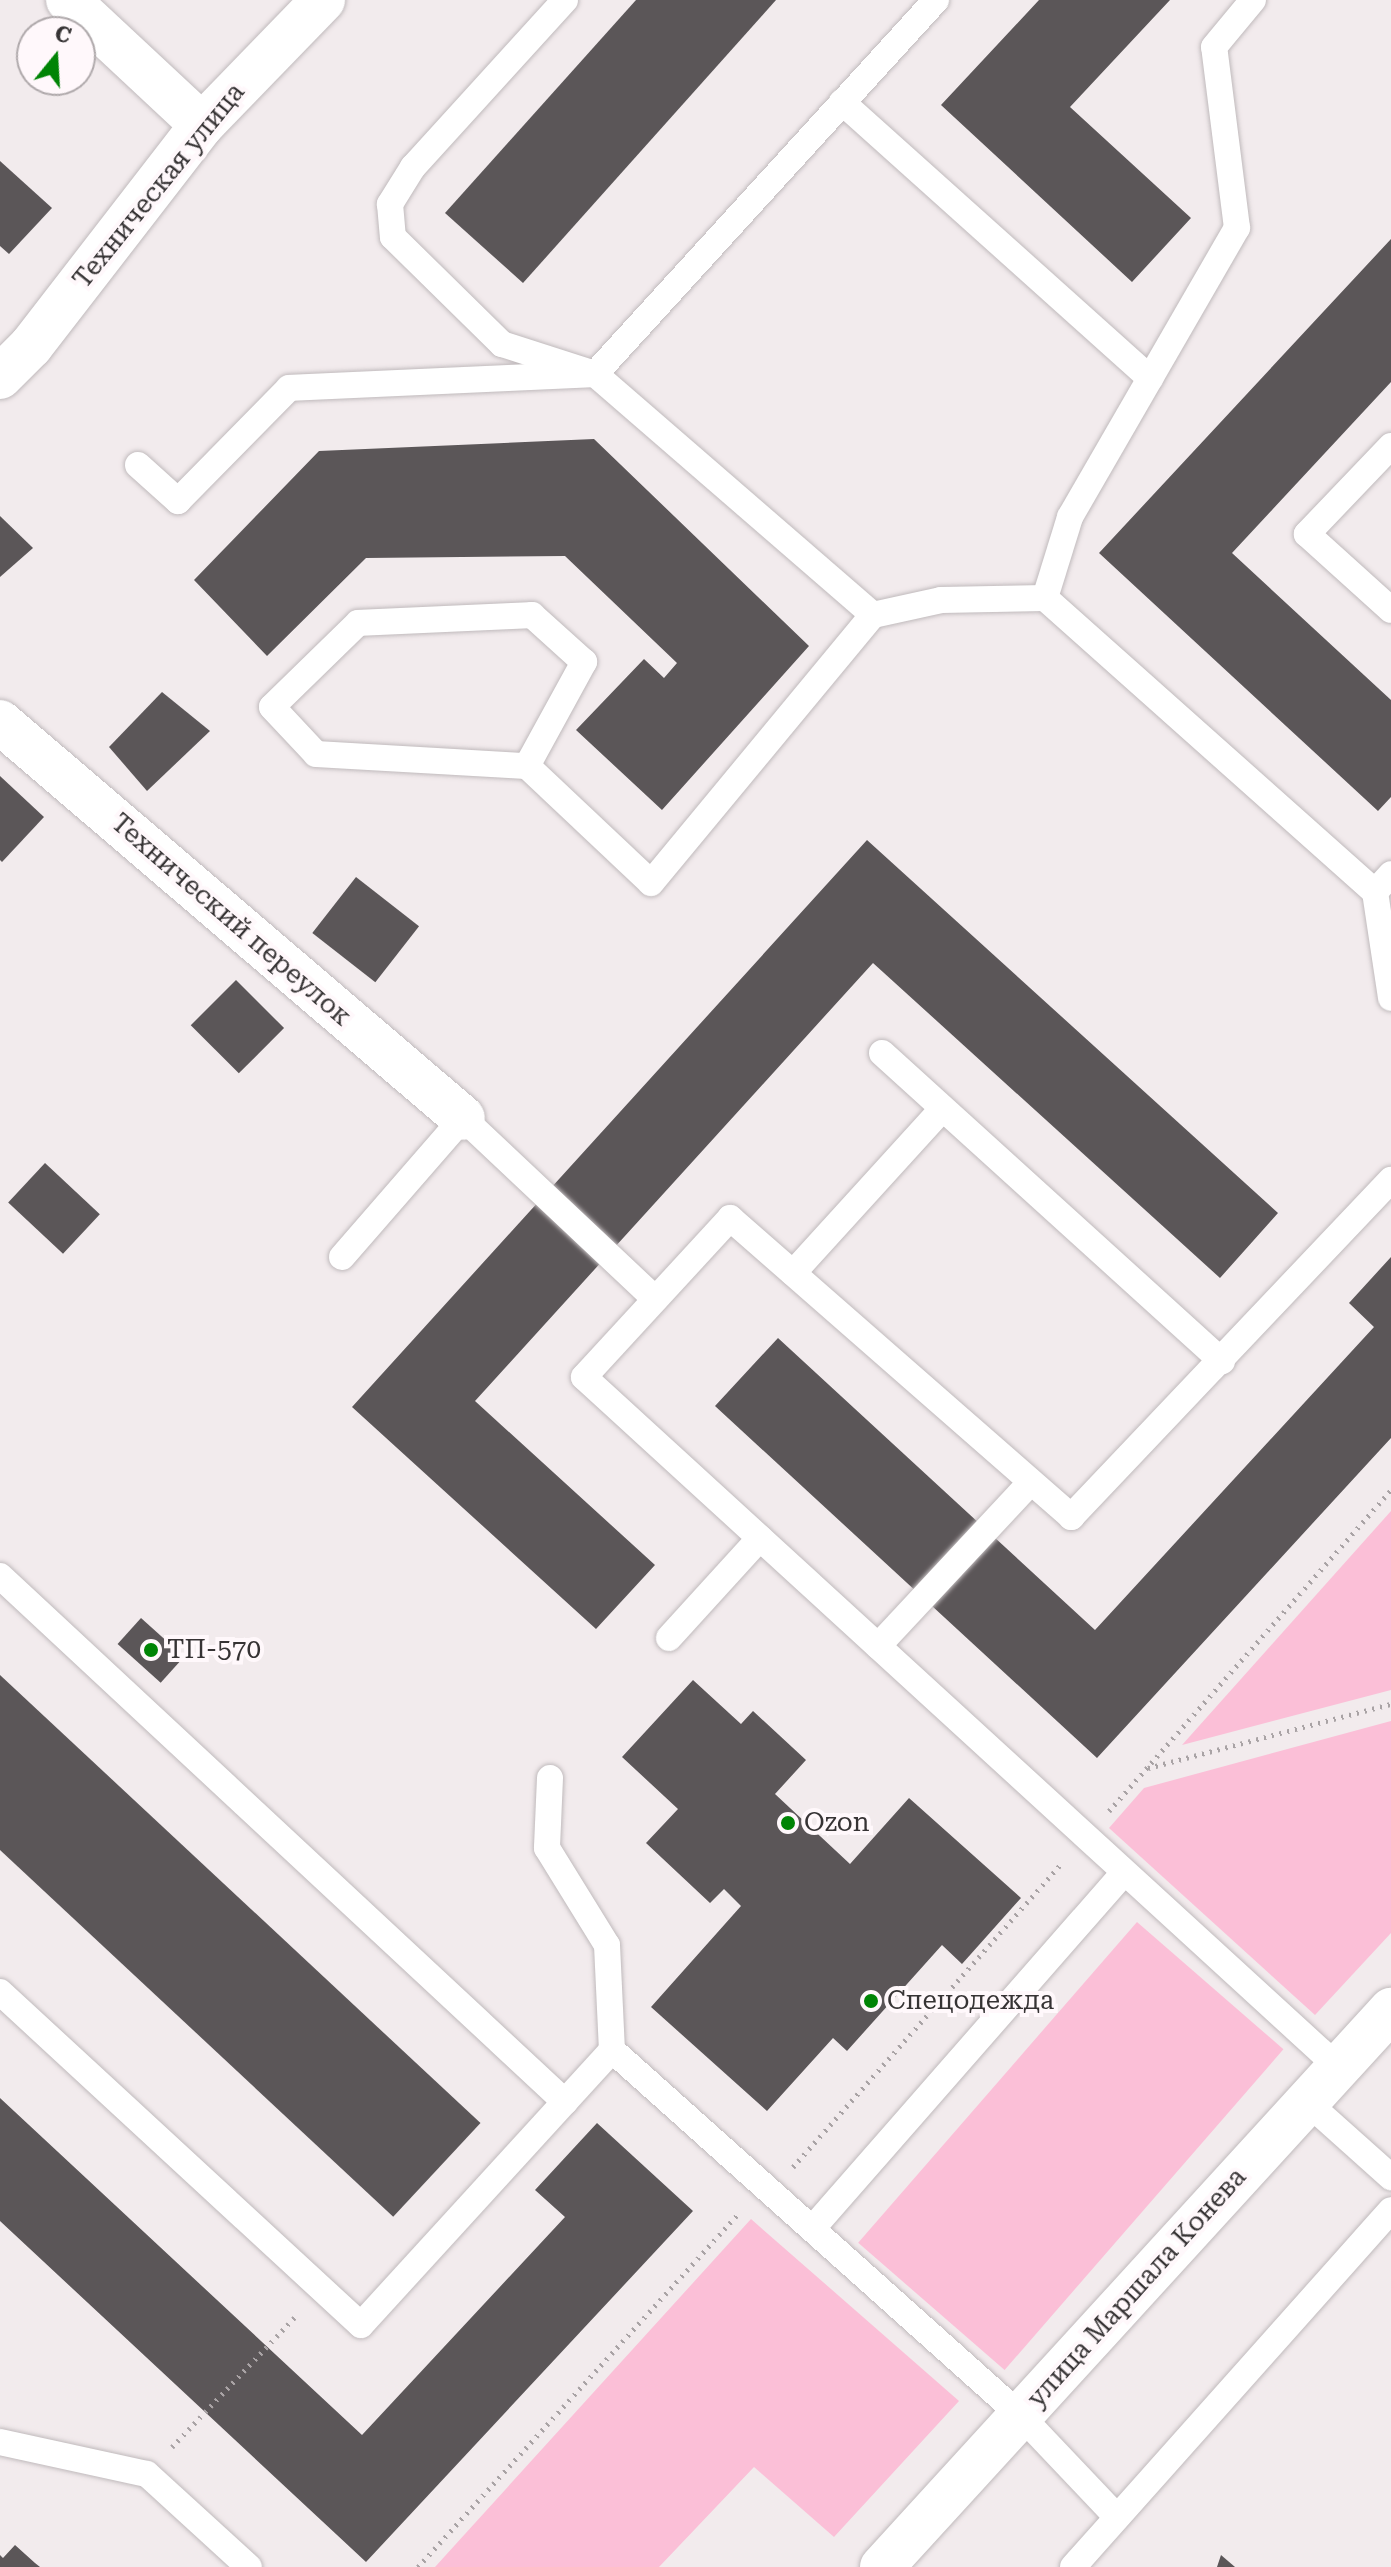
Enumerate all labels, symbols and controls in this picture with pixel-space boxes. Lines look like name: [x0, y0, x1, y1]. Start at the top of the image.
north arrow: [16, 16, 96, 96]
text: С: [52, 20, 74, 49]
street label: Техническая улица: [67, 77, 251, 295]
street label: Технический переулок: [105, 807, 357, 1033]
place label: ТП-570: [167, 1634, 261, 1666]
marker: ТП-570: [142, 1641, 160, 1659]
place label: Ozon: [804, 1807, 870, 1839]
marker: Ozon: [779, 1814, 797, 1832]
place label: Спецодежда: [887, 1985, 1054, 2017]
marker: Спецодежда: [862, 1992, 880, 2010]
street label: улица Маршала Конева: [1021, 2162, 1253, 2414]

